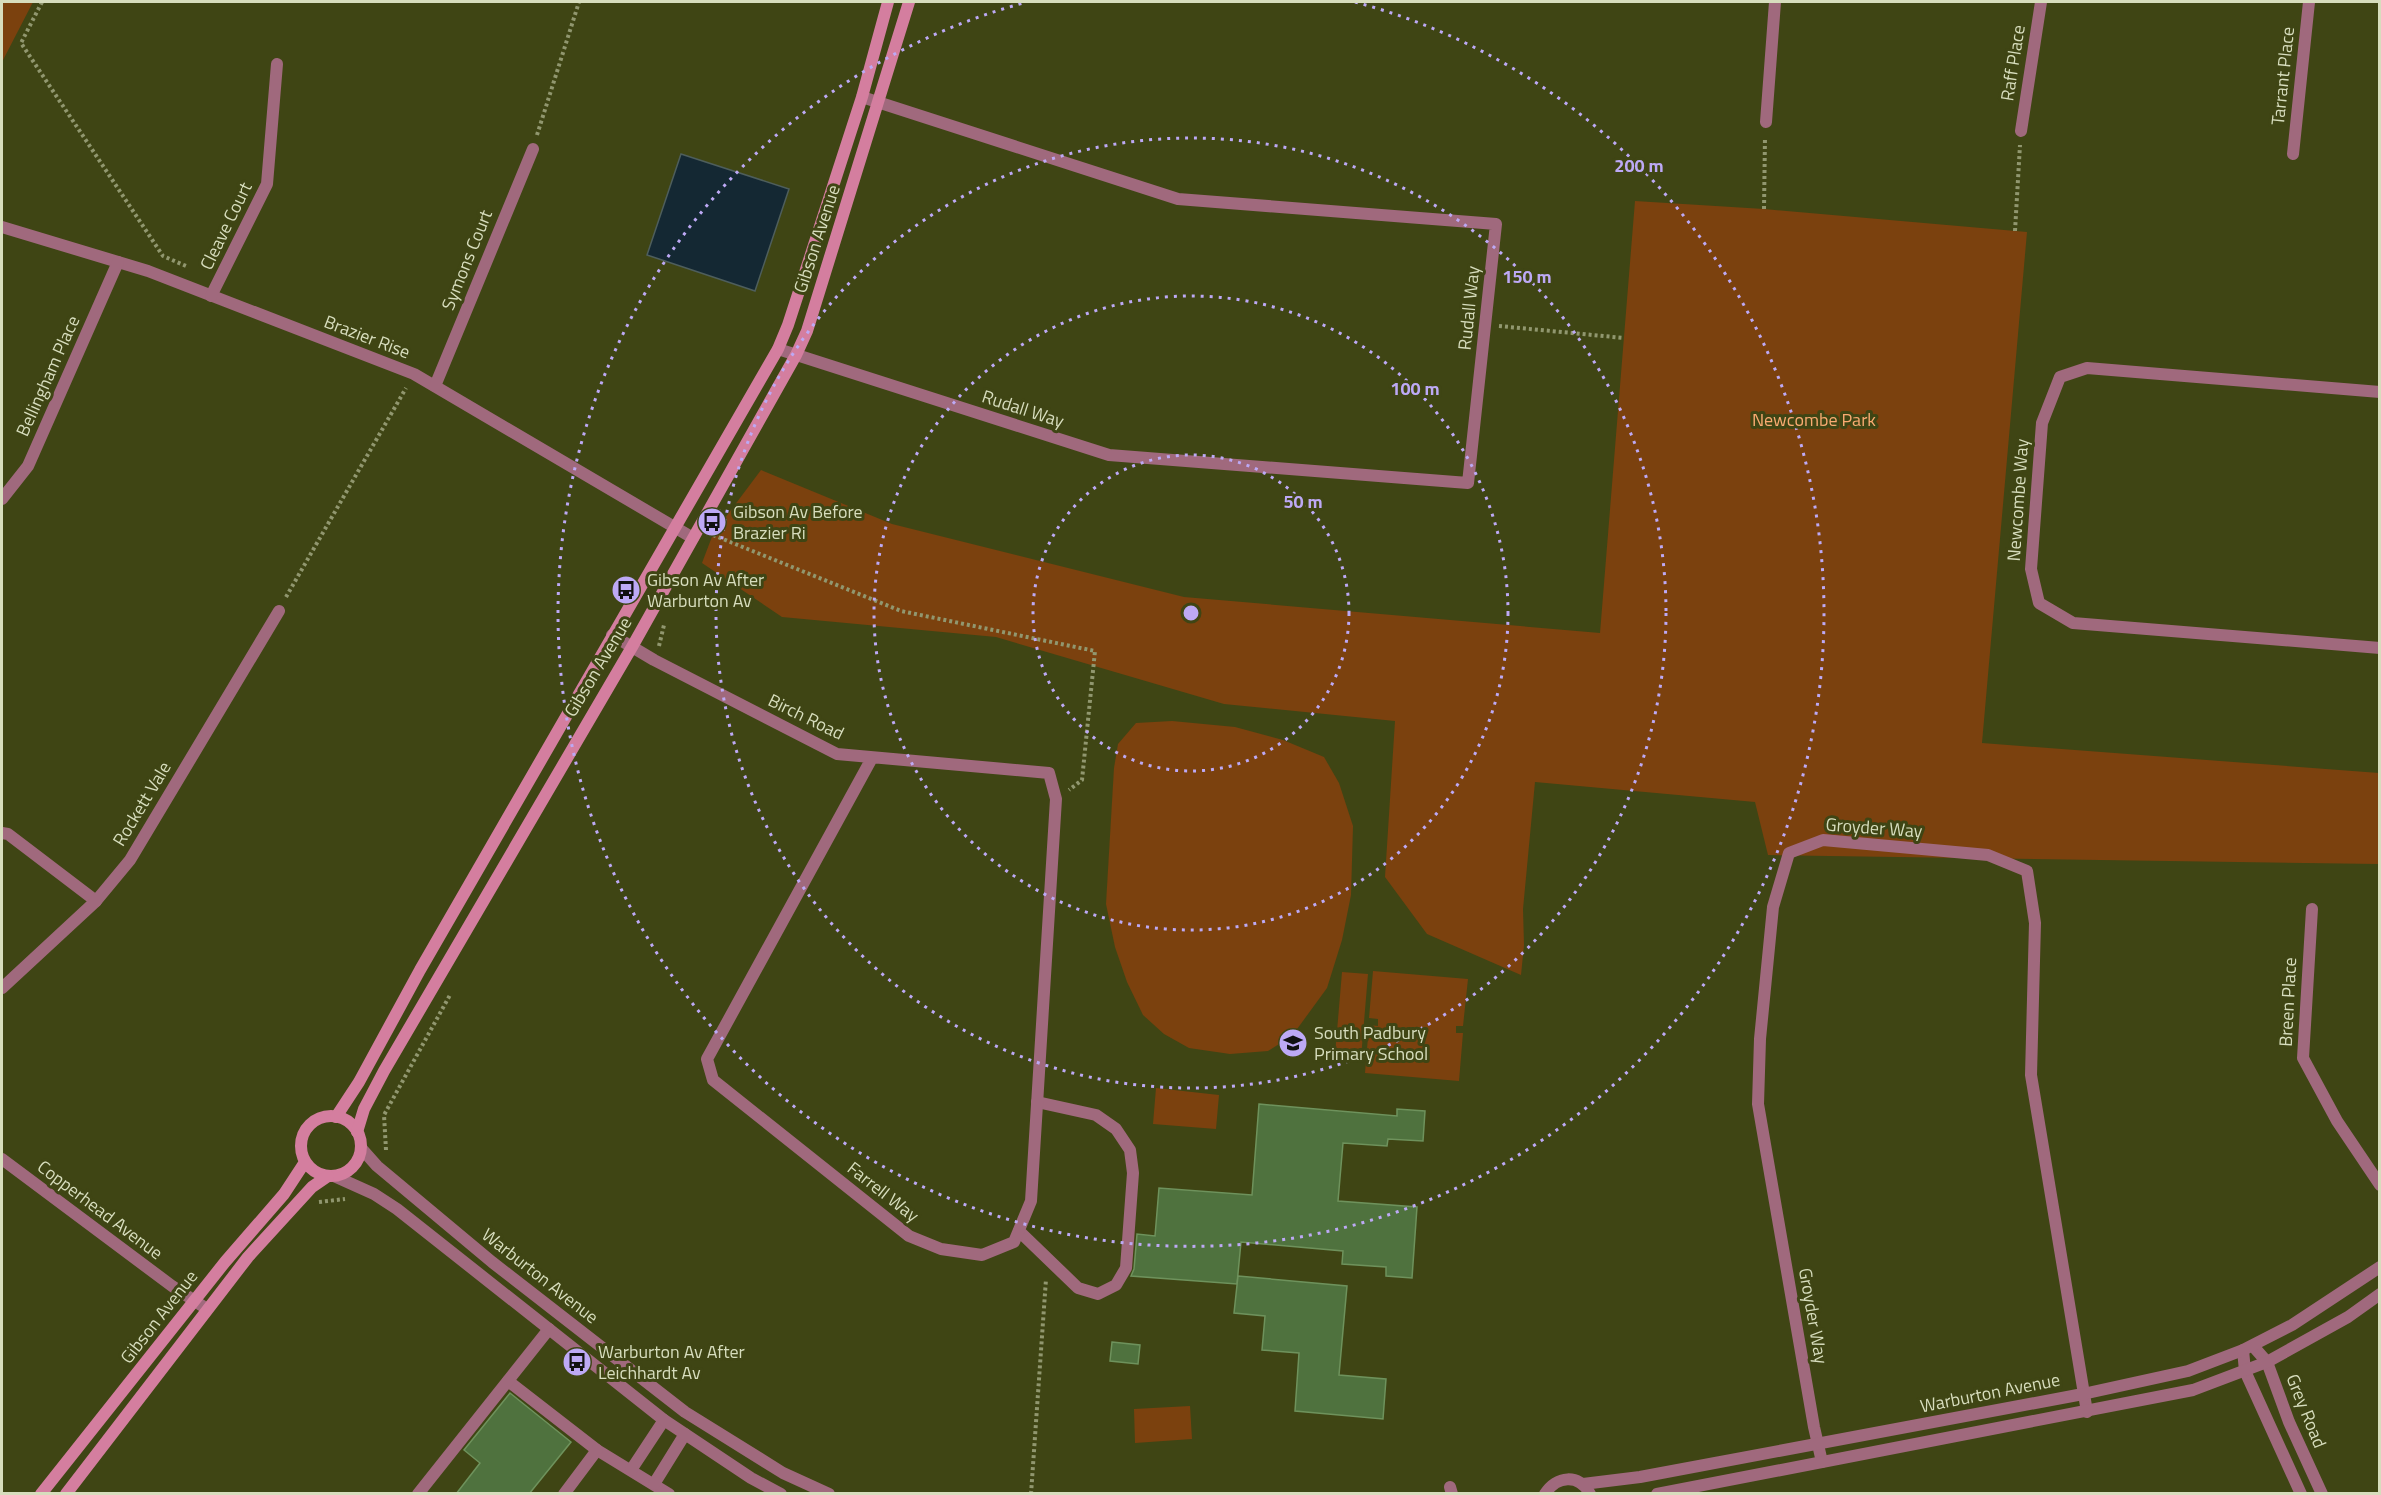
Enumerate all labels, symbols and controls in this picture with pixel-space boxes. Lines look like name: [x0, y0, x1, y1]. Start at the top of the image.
street label: Raff Place: [1993, 23, 2032, 103]
street label: Tarrant Place: [2264, 25, 2301, 127]
text: 200 m: [1614, 152, 1664, 179]
street label: Cleave Court: [193, 177, 259, 274]
street label: Gibson Avenue: [786, 181, 847, 296]
street label: Symons Court: [434, 205, 499, 314]
text: 150 m: [1502, 263, 1552, 290]
street label: Rudall Way: [1451, 264, 1486, 351]
street label: Brazier Rise: [320, 308, 414, 365]
street label: Bellingham Place: [9, 311, 86, 441]
text: 100 m: [1390, 375, 1440, 402]
street label: Rudall Way: [979, 383, 1068, 435]
park label: Newcombe Park: [1752, 406, 1876, 433]
street label: Newcombe Way: [2000, 437, 2035, 562]
text: 50 m: [1283, 488, 1323, 515]
place label: Gibson Av Before Brazier Ri: [733, 498, 863, 546]
bus stop icon: Gibson Av Before Brazier Ri: [696, 506, 728, 538]
place label: Gibson Av After Warburton Av: [647, 566, 764, 614]
bus stop icon: Gibson Av After Warburton Av: [610, 574, 642, 606]
centre of rings: [1181, 603, 1201, 623]
street label: Gibson Avenue: [557, 612, 638, 722]
street label: Birch Road: [764, 687, 849, 747]
street label: Rockett Vale: [106, 756, 177, 851]
street label: Groyder Way: [1825, 811, 1924, 844]
street label: Breen Place: [2272, 957, 2303, 1047]
place label: South Padbury Primary School: [1314, 1019, 1428, 1067]
school or university icon: South Padbury Primary School: [1277, 1027, 1309, 1059]
street label: Copperhead Avenue: [32, 1153, 169, 1266]
street label: Farrell Way: [842, 1155, 925, 1229]
street label: Warburton Avenue: [476, 1221, 605, 1330]
street label: Gibson Avenue: [113, 1264, 204, 1369]
street label: Groyder Way: [1792, 1266, 1835, 1366]
place label: Warburton Av After Leichhardt Av: [598, 1338, 745, 1386]
bus stop icon: Warburton Av After Leichhardt Av: [561, 1346, 593, 1378]
street label: Warburton Avenue: [1918, 1366, 2062, 1419]
street label: Grey Road: [2279, 1370, 2334, 1452]

